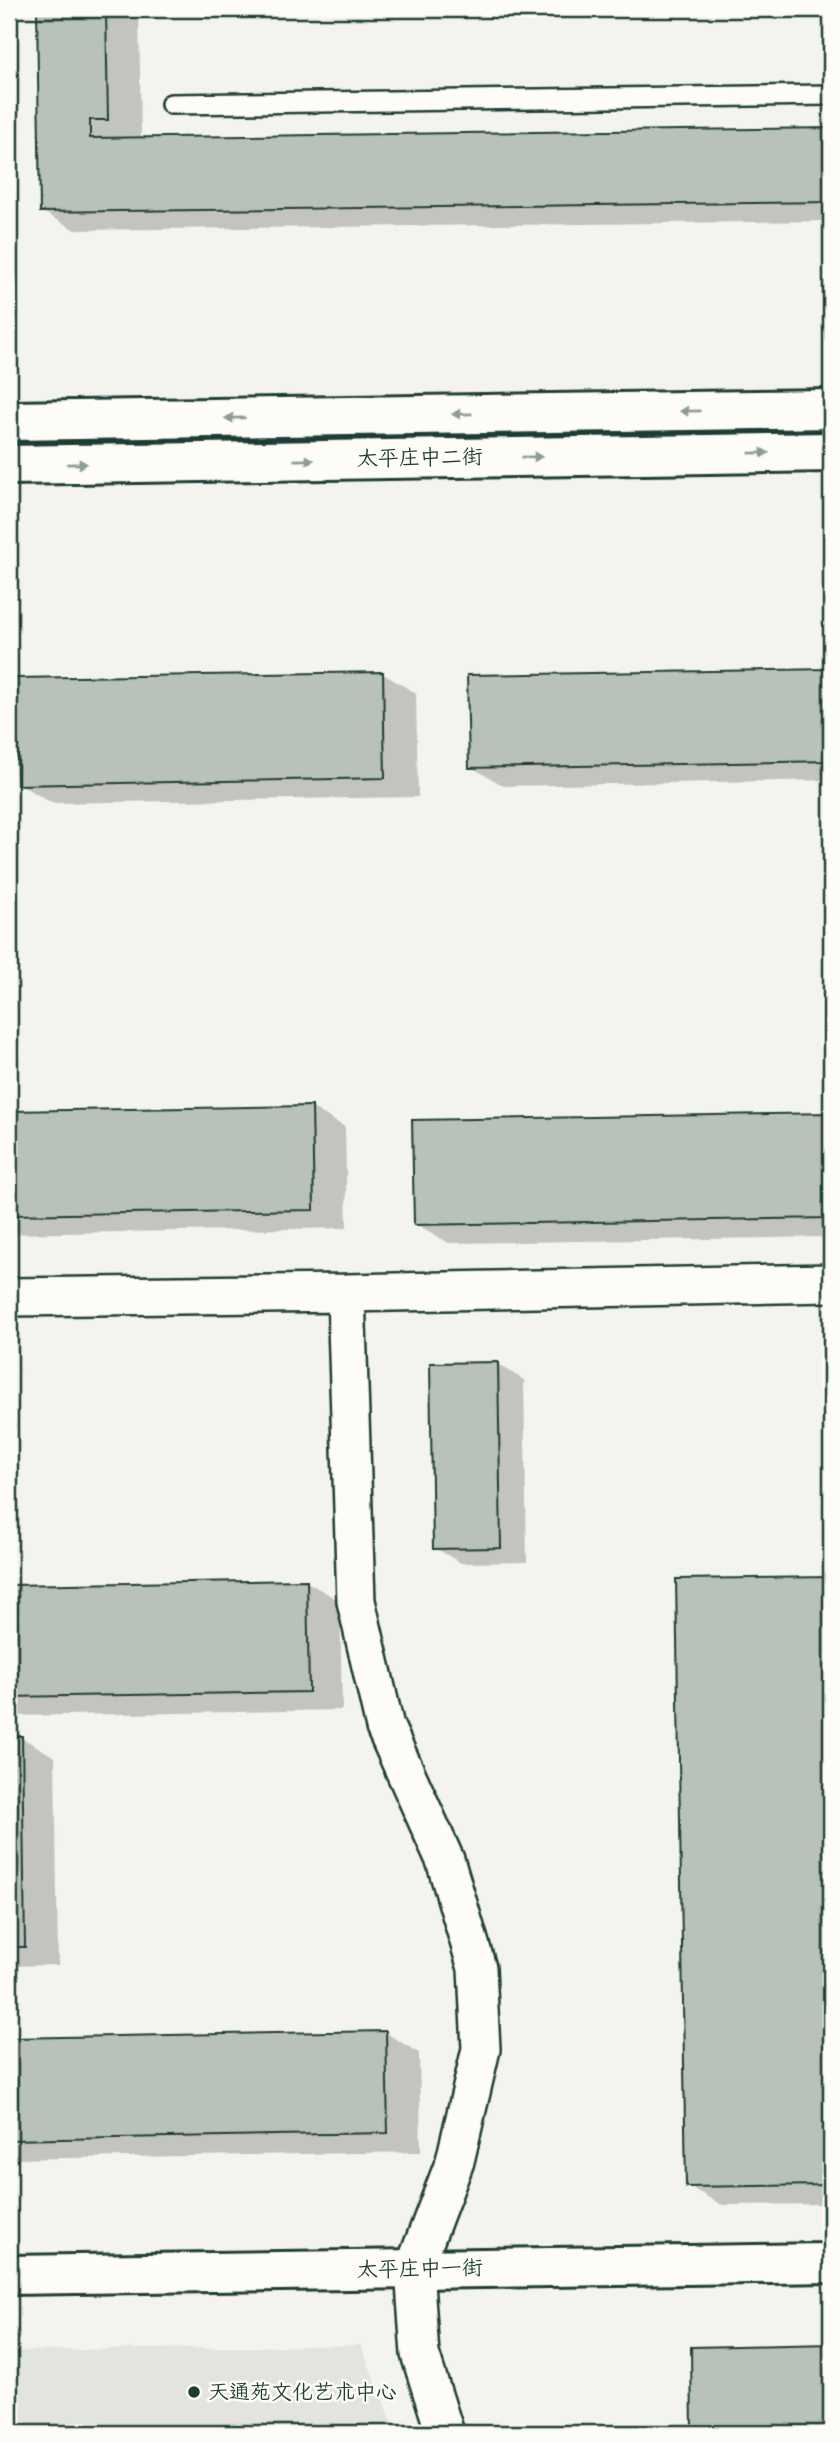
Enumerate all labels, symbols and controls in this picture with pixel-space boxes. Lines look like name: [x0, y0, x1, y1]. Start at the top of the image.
one-way arrow: [678, 405, 700, 417]
one-way arrow: [451, 409, 473, 420]
one-way arrow: [223, 412, 245, 424]
street label: 太平庄中二街: [357, 444, 483, 472]
one-way arrow: [749, 447, 771, 459]
one-way arrow: [521, 451, 543, 462]
one-way arrow: [294, 454, 316, 466]
one-way arrow: [66, 458, 88, 470]
street label: 太平庄中一街: [357, 2255, 483, 2283]
place label: 天通苑文化艺术中心: [208, 2380, 397, 2405]
marker: 天通苑文化艺术中心: [186, 2384, 202, 2400]

